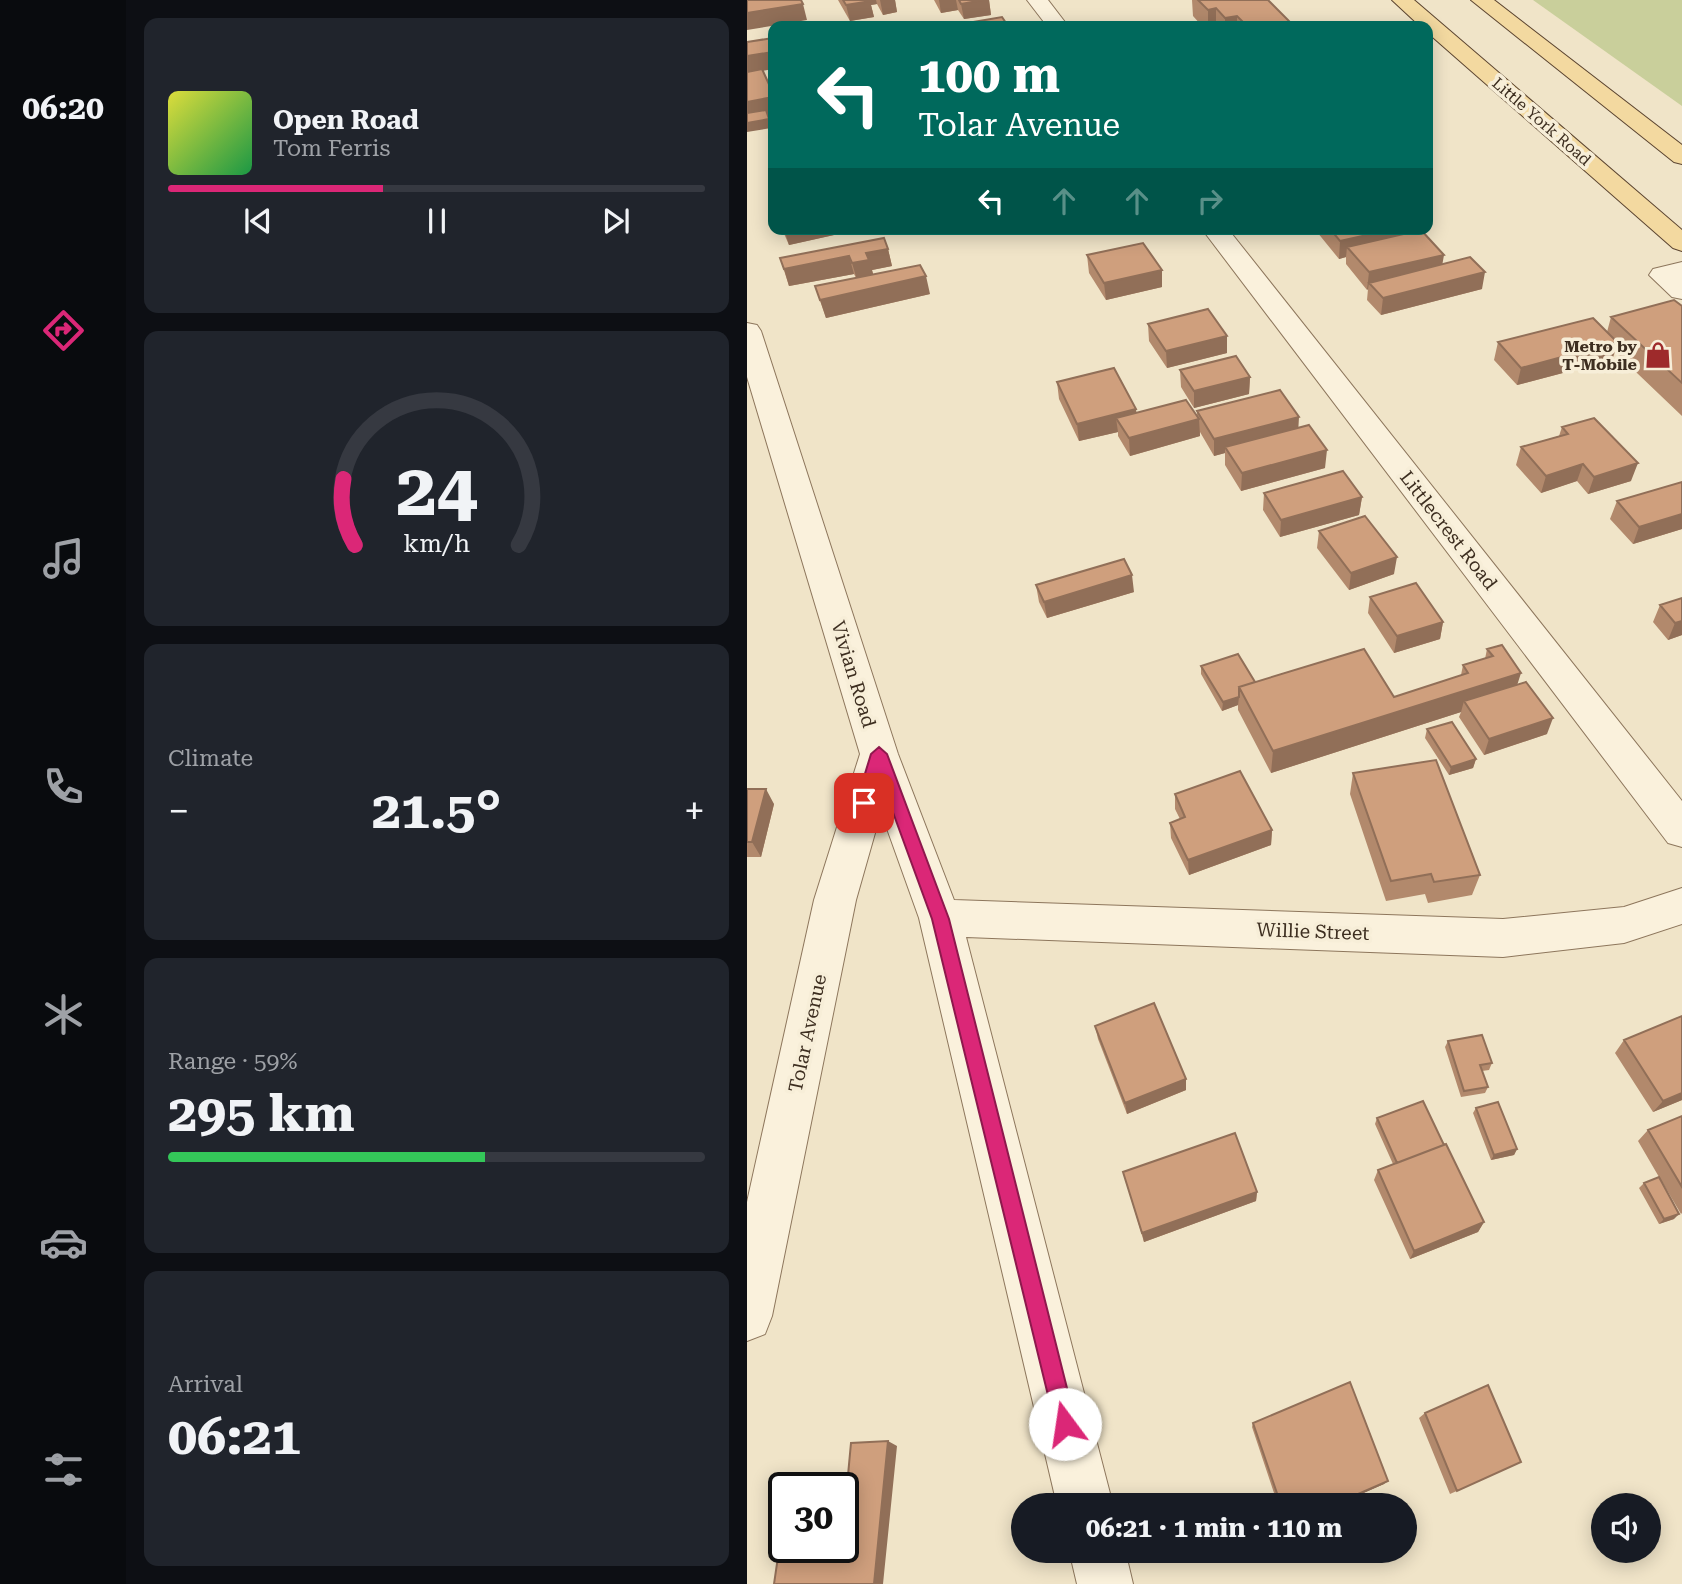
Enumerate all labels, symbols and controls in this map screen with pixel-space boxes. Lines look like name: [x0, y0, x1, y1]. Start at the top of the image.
text: 100 m: [918, 47, 1060, 104]
icon: left: [803, 49, 894, 140]
street label: Little York Road: [1488, 73, 1595, 169]
text: 06:20: [22, 89, 104, 127]
text: Open Road: [273, 105, 419, 135]
text: Tolar Avenue: [918, 106, 1120, 144]
text: Tom Ferris: [273, 135, 390, 162]
icon: left: [972, 182, 1010, 220]
icon: ahead: [1045, 182, 1083, 220]
icon: ahead: [1118, 182, 1156, 220]
icon: right: [1191, 182, 1229, 220]
icon: previous: [239, 202, 277, 240]
icon: pause: [418, 202, 456, 240]
icon: next: [597, 202, 635, 240]
icon: directions: [39, 306, 88, 355]
place label: Metro by T-Mobile: [1562, 337, 1637, 374]
shop icon: Metro by T-Mobile: [1643, 340, 1673, 370]
text: 24: [396, 448, 477, 533]
street label: Littlecrest Road: [1395, 466, 1502, 594]
text: km/h: [403, 529, 470, 558]
icon: music: [39, 534, 88, 583]
street label: Vivian Road: [826, 618, 881, 730]
text: Climate: [168, 745, 253, 772]
icon: phone: [39, 762, 88, 811]
pin: [834, 773, 894, 833]
text: 21.5°: [372, 780, 501, 841]
icon: arrive: [845, 784, 883, 822]
text: −: [168, 789, 189, 833]
text: +: [684, 789, 705, 833]
street label: Willie Street: [1256, 918, 1370, 945]
street label: Tolar Avenue: [784, 972, 831, 1094]
icon: climate: [39, 990, 88, 1039]
text: Range · 59%: [168, 1048, 297, 1075]
text: 295 km: [168, 1083, 355, 1144]
icon: car: [39, 1218, 88, 1267]
text: Arrival: [168, 1371, 243, 1398]
position arrow: [1028, 1387, 1102, 1461]
text: 06:21: [168, 1406, 301, 1467]
icon: filters: [39, 1445, 88, 1494]
speed limit sign: 30: [768, 1472, 859, 1563]
map controls: [1591, 1493, 1661, 1563]
button: sound: [1591, 1493, 1661, 1563]
text: 06:21 · 1 min · 110 m: [1086, 1513, 1342, 1543]

